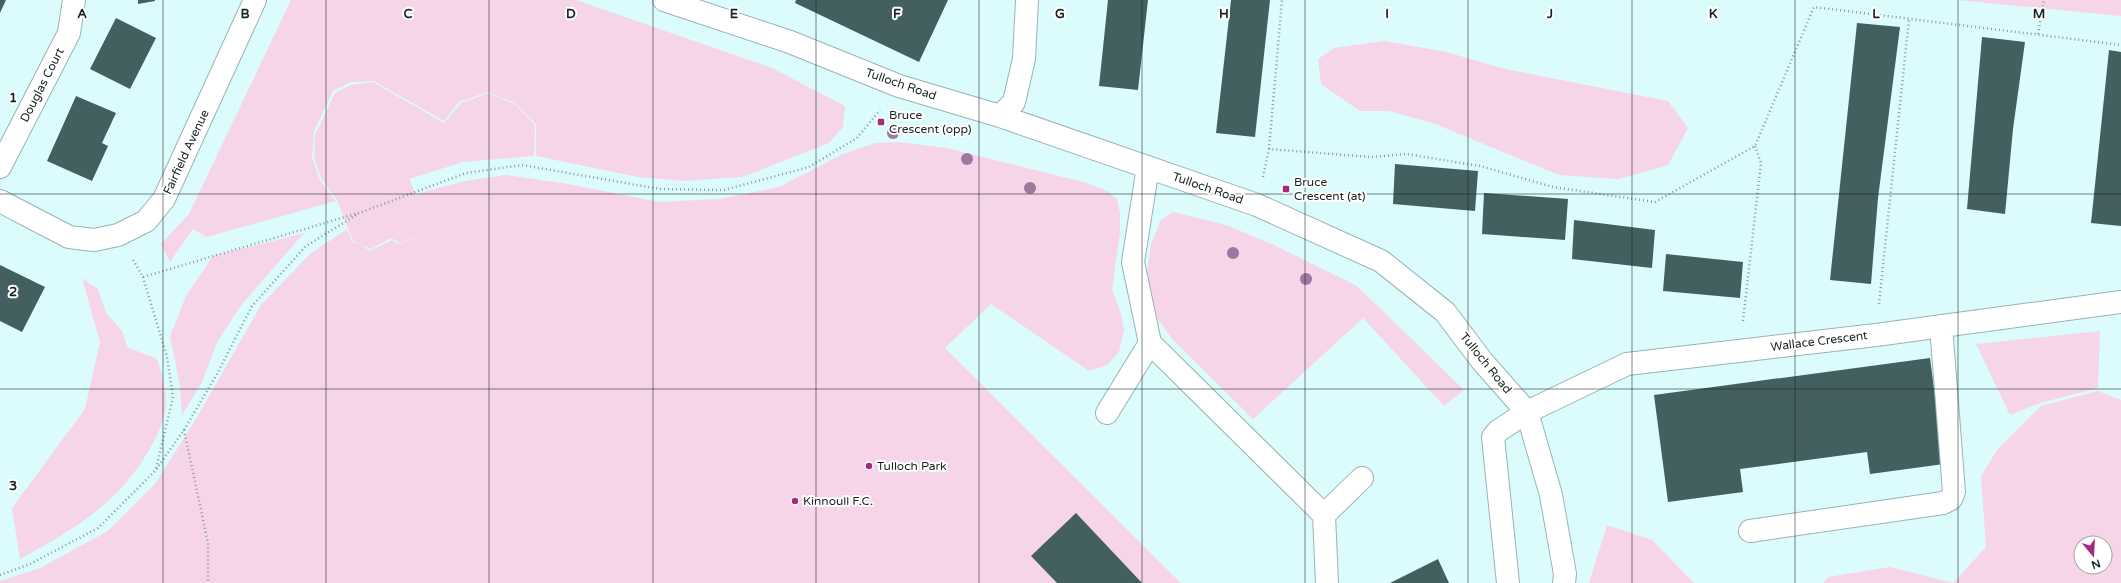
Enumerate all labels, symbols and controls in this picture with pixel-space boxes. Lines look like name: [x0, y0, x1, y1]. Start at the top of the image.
text: A: [77, 6, 87, 22]
text: B: [240, 6, 250, 22]
text: C: [403, 6, 413, 22]
text: D: [566, 6, 576, 22]
text: E: [730, 6, 738, 22]
text: F: [893, 6, 901, 22]
text: G: [1055, 6, 1065, 22]
text: H: [1219, 6, 1229, 22]
text: I: [1385, 6, 1389, 22]
text: J: [1546, 6, 1553, 22]
text: K: [1709, 6, 1718, 22]
text: L: [1872, 6, 1880, 22]
text: M: [2033, 6, 2045, 22]
street label: Douglas Court: [17, 45, 67, 124]
street label: Tulloch Road: [864, 65, 938, 103]
text: 1: [9, 90, 17, 106]
street label: Fairfield Avenue: [160, 107, 212, 197]
place label: Bruce Crescent (opp): [889, 108, 972, 136]
marker: Bruce Crescent (opp): [876, 117, 886, 127]
street label: Tulloch Road: [1171, 169, 1245, 207]
place label: Bruce Crescent (at): [1294, 175, 1366, 203]
marker: Bruce Crescent (at): [1281, 184, 1291, 194]
text: 2: [9, 284, 17, 300]
street label: Wallace Crescent: [1770, 328, 1869, 354]
street label: Tulloch Road: [1457, 330, 1515, 396]
place label: Tulloch Park: [877, 459, 947, 473]
marker: Tulloch Park: [864, 461, 874, 471]
text: 3: [9, 478, 17, 494]
place label: Kinnoull F.C.: [803, 494, 873, 508]
marker: Kinnoull F.C.: [790, 496, 800, 506]
north arrow: [2073, 535, 2113, 575]
text: N: [2090, 556, 2102, 572]

